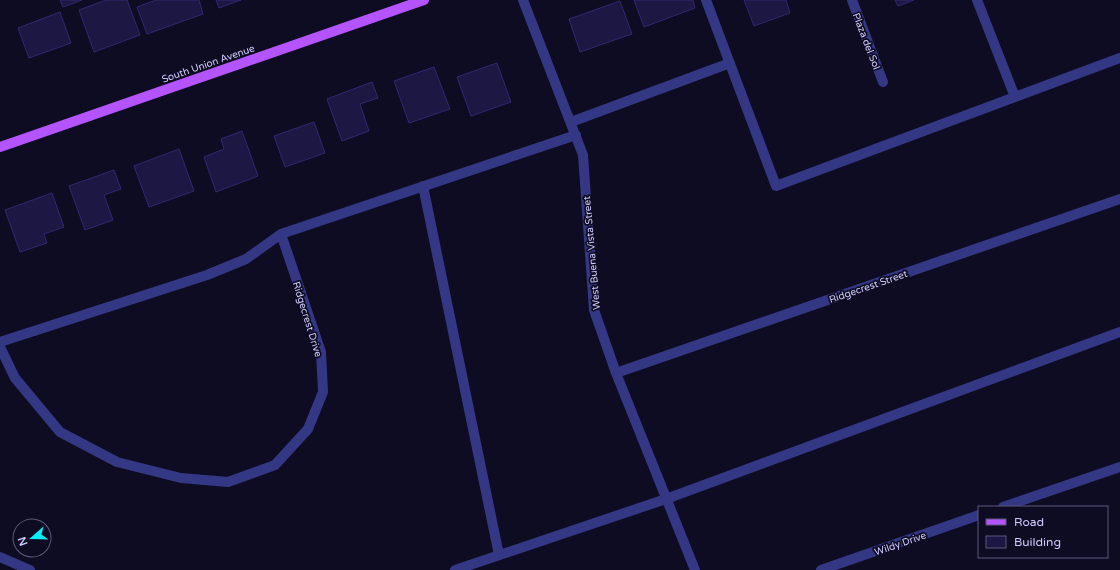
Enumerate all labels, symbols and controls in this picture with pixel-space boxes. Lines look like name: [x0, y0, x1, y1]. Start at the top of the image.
street label: Plaza del Sol: [850, 11, 882, 71]
street label: South Union Avenue: [160, 42, 257, 85]
street label: West Buena Vista Street: [581, 195, 603, 310]
street label: Ridgecrest Street: [827, 268, 909, 306]
street label: Ridgecrest Drive: [290, 280, 324, 359]
legend: [978, 506, 1108, 558]
text: Road: [1014, 515, 1044, 529]
north arrow: [12, 518, 52, 558]
street label: Wildy Drive: [873, 529, 928, 558]
text: N: [15, 535, 31, 548]
text: Building: [1014, 535, 1061, 549]

